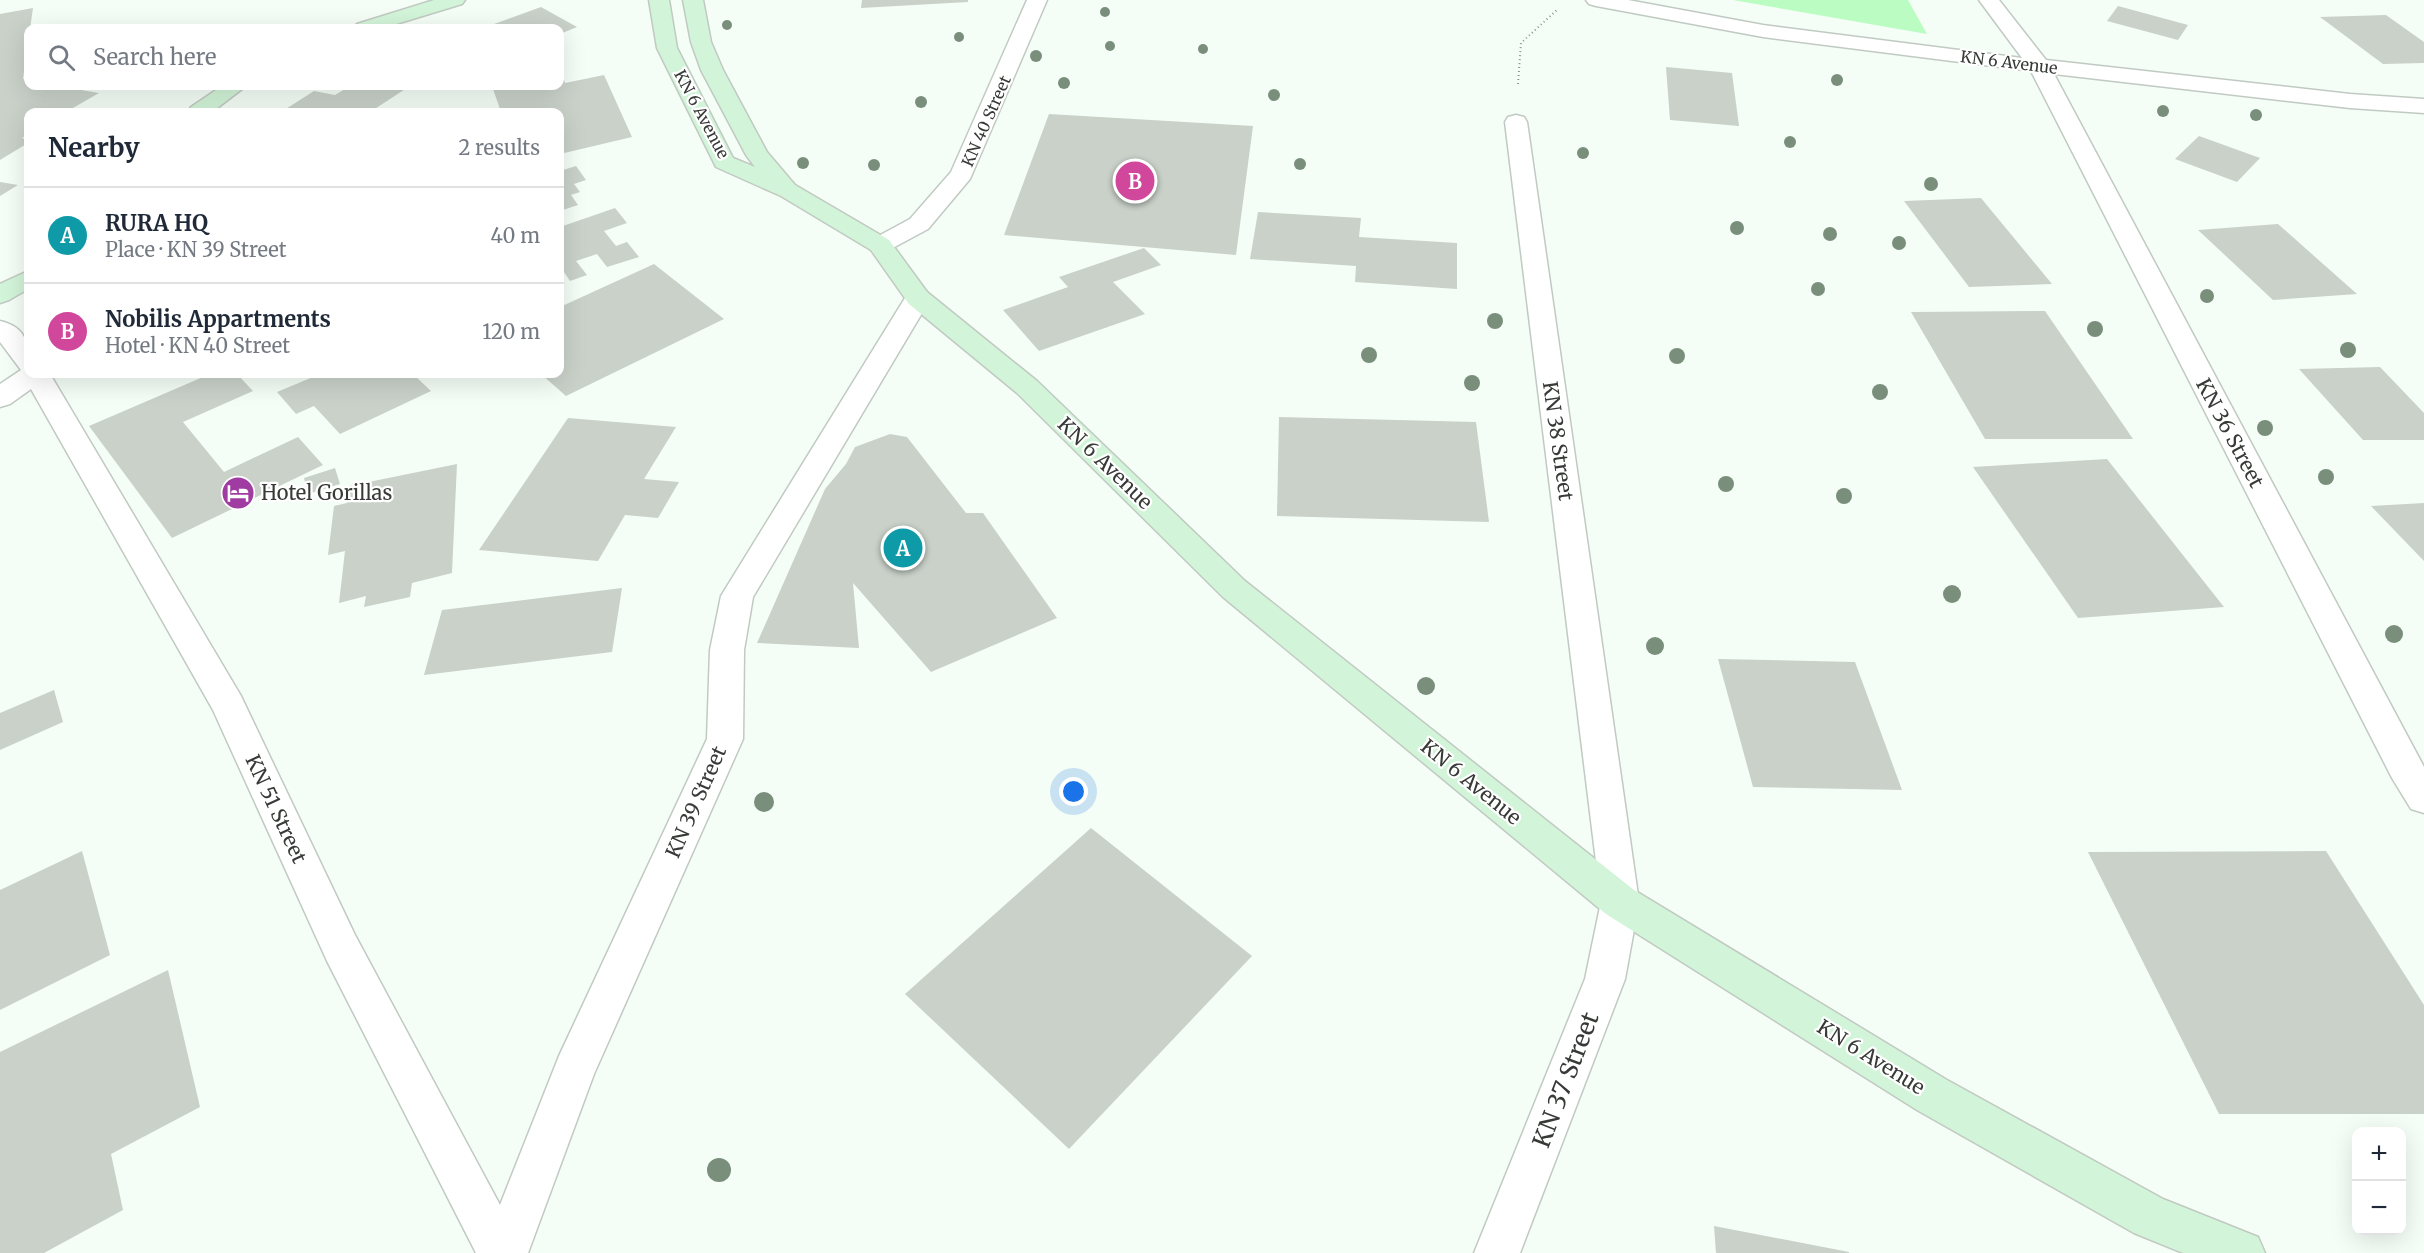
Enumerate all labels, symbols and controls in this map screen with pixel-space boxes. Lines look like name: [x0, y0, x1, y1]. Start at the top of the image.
search box: [24, 24, 564, 90]
icon: search: [45, 41, 78, 74]
text: Search here: [93, 43, 216, 71]
street label: KN 6 Avenue: [1959, 46, 2059, 78]
street label: KN 6 Avenue: [670, 66, 734, 162]
street label: KN 40 Street: [957, 72, 1015, 170]
text: Nearby: [48, 131, 140, 164]
text: 2 results: [458, 135, 540, 160]
pin: B: [1116, 158, 1154, 204]
text: RURA HQ: [105, 209, 208, 237]
text: A: [60, 223, 75, 248]
text: 40 m: [490, 223, 540, 248]
text: Place · KN 39 Street: [105, 237, 287, 262]
text: Nobilis Appartments: [105, 305, 331, 333]
text: B: [61, 319, 74, 344]
text: 120 m: [482, 319, 540, 344]
text: Hotel · KN 40 Street: [105, 333, 290, 358]
street label: KN 36 Street: [2191, 374, 2270, 492]
street label: KN 38 Street: [1538, 380, 1579, 502]
street label: KN 6 Avenue: [1053, 411, 1158, 514]
hotel icon: Hotel Gorillas: [220, 475, 256, 511]
place label: Hotel Gorillas: [261, 480, 392, 505]
pin: A: [884, 526, 922, 570]
street label: KN 6 Avenue: [1416, 734, 1527, 830]
street label: KN 39 Street: [660, 742, 731, 862]
street label: KN 51 Street: [240, 751, 313, 867]
your location: [1059, 777, 1088, 806]
street label: KN 37 Street: [1525, 1007, 1606, 1152]
street label: KN 6 Avenue: [1813, 1014, 1930, 1099]
map controls: [2352, 1127, 2406, 1235]
button: +: [2352, 1127, 2406, 1181]
button: −: [2352, 1181, 2406, 1235]

